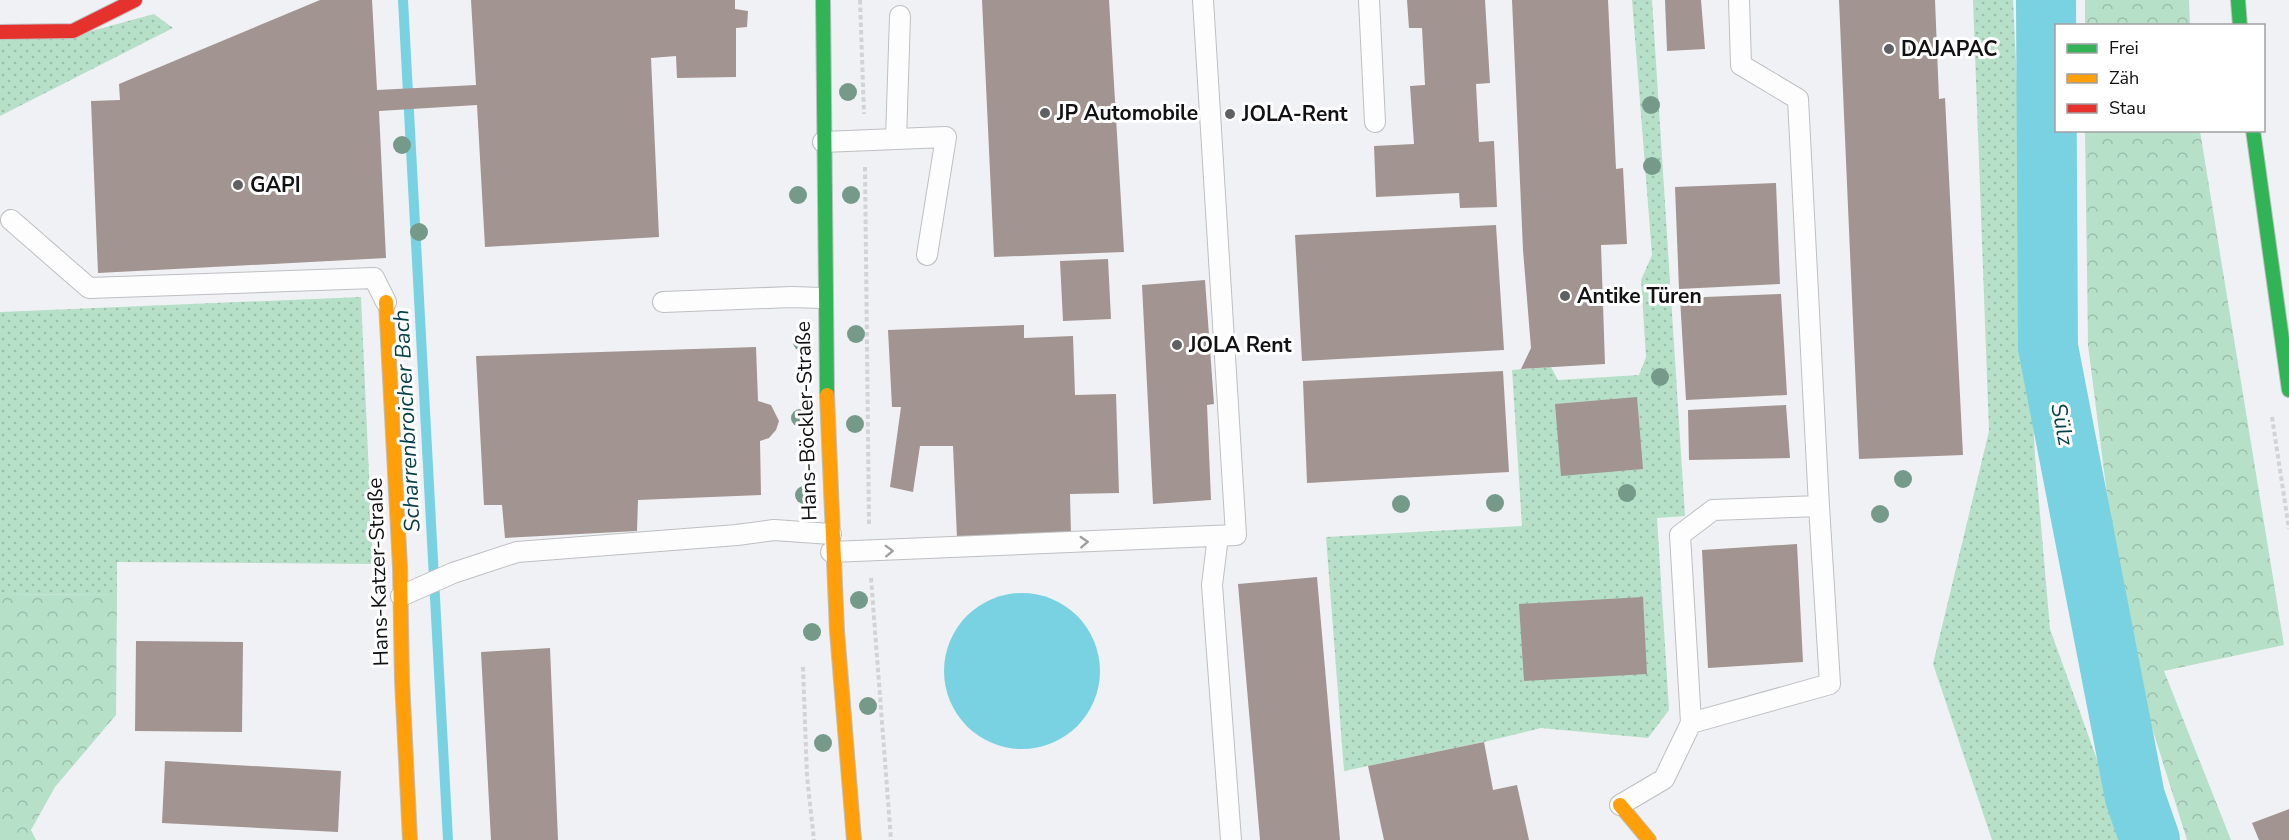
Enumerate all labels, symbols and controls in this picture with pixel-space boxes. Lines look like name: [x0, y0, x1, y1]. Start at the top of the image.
legend: [2055, 24, 2265, 132]
place label: DAJAPAC: [1901, 35, 1998, 63]
text: Frei: [2109, 36, 2139, 60]
marker: DAJAPAC: [1882, 42, 1896, 56]
text: Zäh: [2109, 66, 2139, 90]
text: Stau: [2109, 96, 2146, 120]
place label: JP Automobile: [1056, 99, 1198, 127]
place label: JOLA-Rent: [1241, 100, 1349, 128]
marker: JP Automobile: [1038, 106, 1052, 120]
marker: JOLA-Rent: [1223, 107, 1237, 121]
place label: GAPI: [250, 171, 301, 199]
marker: GAPI: [231, 178, 245, 192]
place label: Antike Türen: [1577, 282, 1702, 310]
marker: Antike Türen: [1558, 289, 1572, 303]
water label: Scharrenbroicher Bach: [386, 309, 428, 533]
street label: Hans-Böckler-Straße: [789, 321, 823, 521]
place label: JOLA Rent: [1188, 331, 1293, 359]
marker: JOLA Rent: [1170, 338, 1184, 352]
water label: Sülz: [2043, 400, 2081, 449]
street label: Hans-Katzer-Straße: [361, 477, 395, 667]
one-way arrow: [1080, 535, 1089, 548]
one-way arrow: [885, 544, 894, 557]

